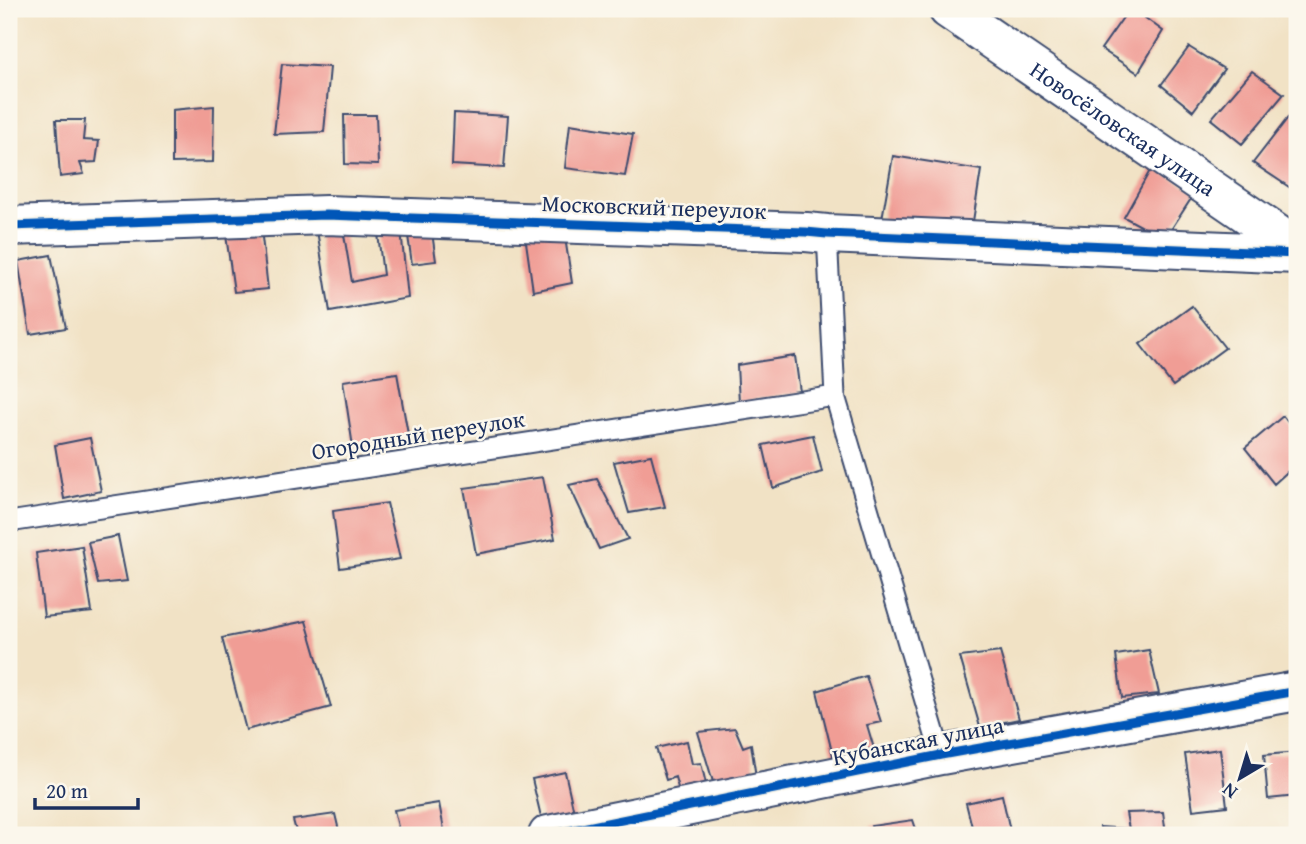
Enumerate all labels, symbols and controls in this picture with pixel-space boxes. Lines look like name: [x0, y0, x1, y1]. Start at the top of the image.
street label: Новосёловская улица: [1024, 53, 1223, 204]
street label: Московский переулок: [541, 186, 767, 227]
street label: Огородный переулок: [309, 401, 527, 468]
street label: Кубанская улица: [829, 708, 1006, 773]
north arrow: [1204, 742, 1274, 812]
scale bar: [35, 767, 138, 811]
text: 20 m: [46, 775, 88, 806]
text: N: [1216, 776, 1243, 806]

